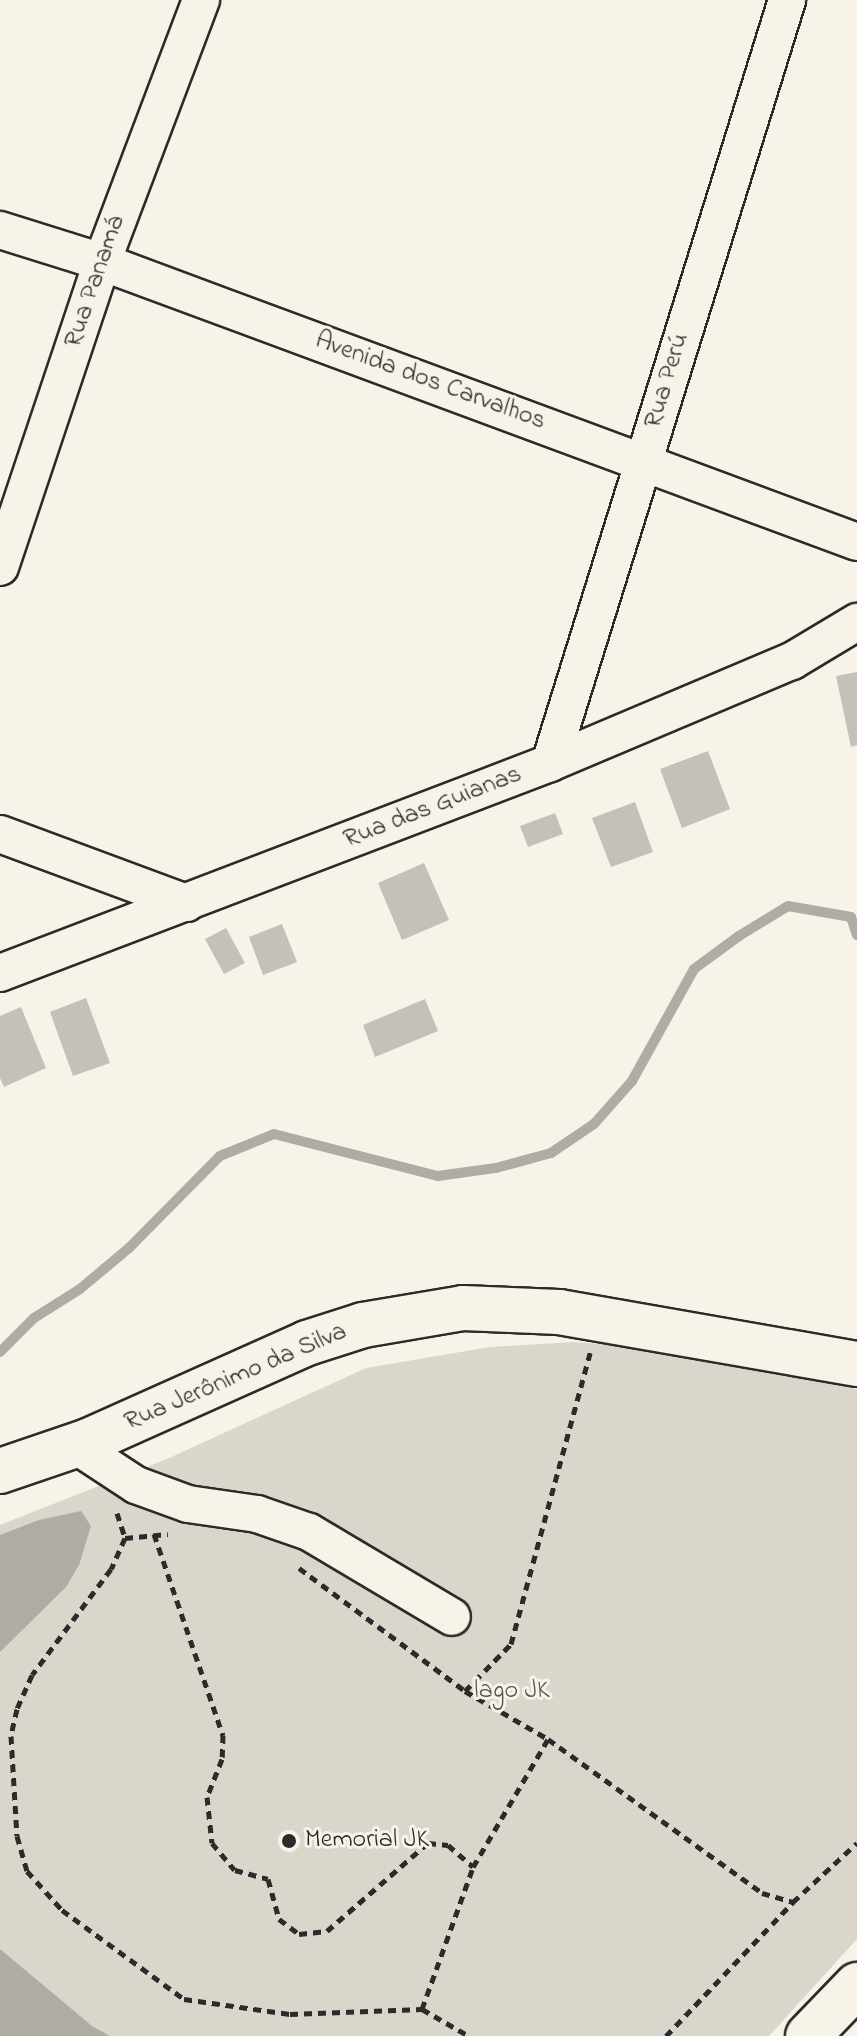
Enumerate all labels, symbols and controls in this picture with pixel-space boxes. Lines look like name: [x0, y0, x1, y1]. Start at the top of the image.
street label: Rua Panamá: [59, 212, 133, 352]
street label: Avenida dos Carvalhos: [311, 326, 549, 438]
street label: Rua Perú: [639, 330, 697, 432]
street label: Rua das Guianas: [340, 760, 526, 856]
street label: Rua Jerônimo da Silva: [120, 1317, 352, 1439]
park label: lago JK: [474, 1676, 550, 1708]
place label: Memorial JK: [305, 1825, 429, 1857]
marker: Memorial JK: [280, 1832, 298, 1850]

